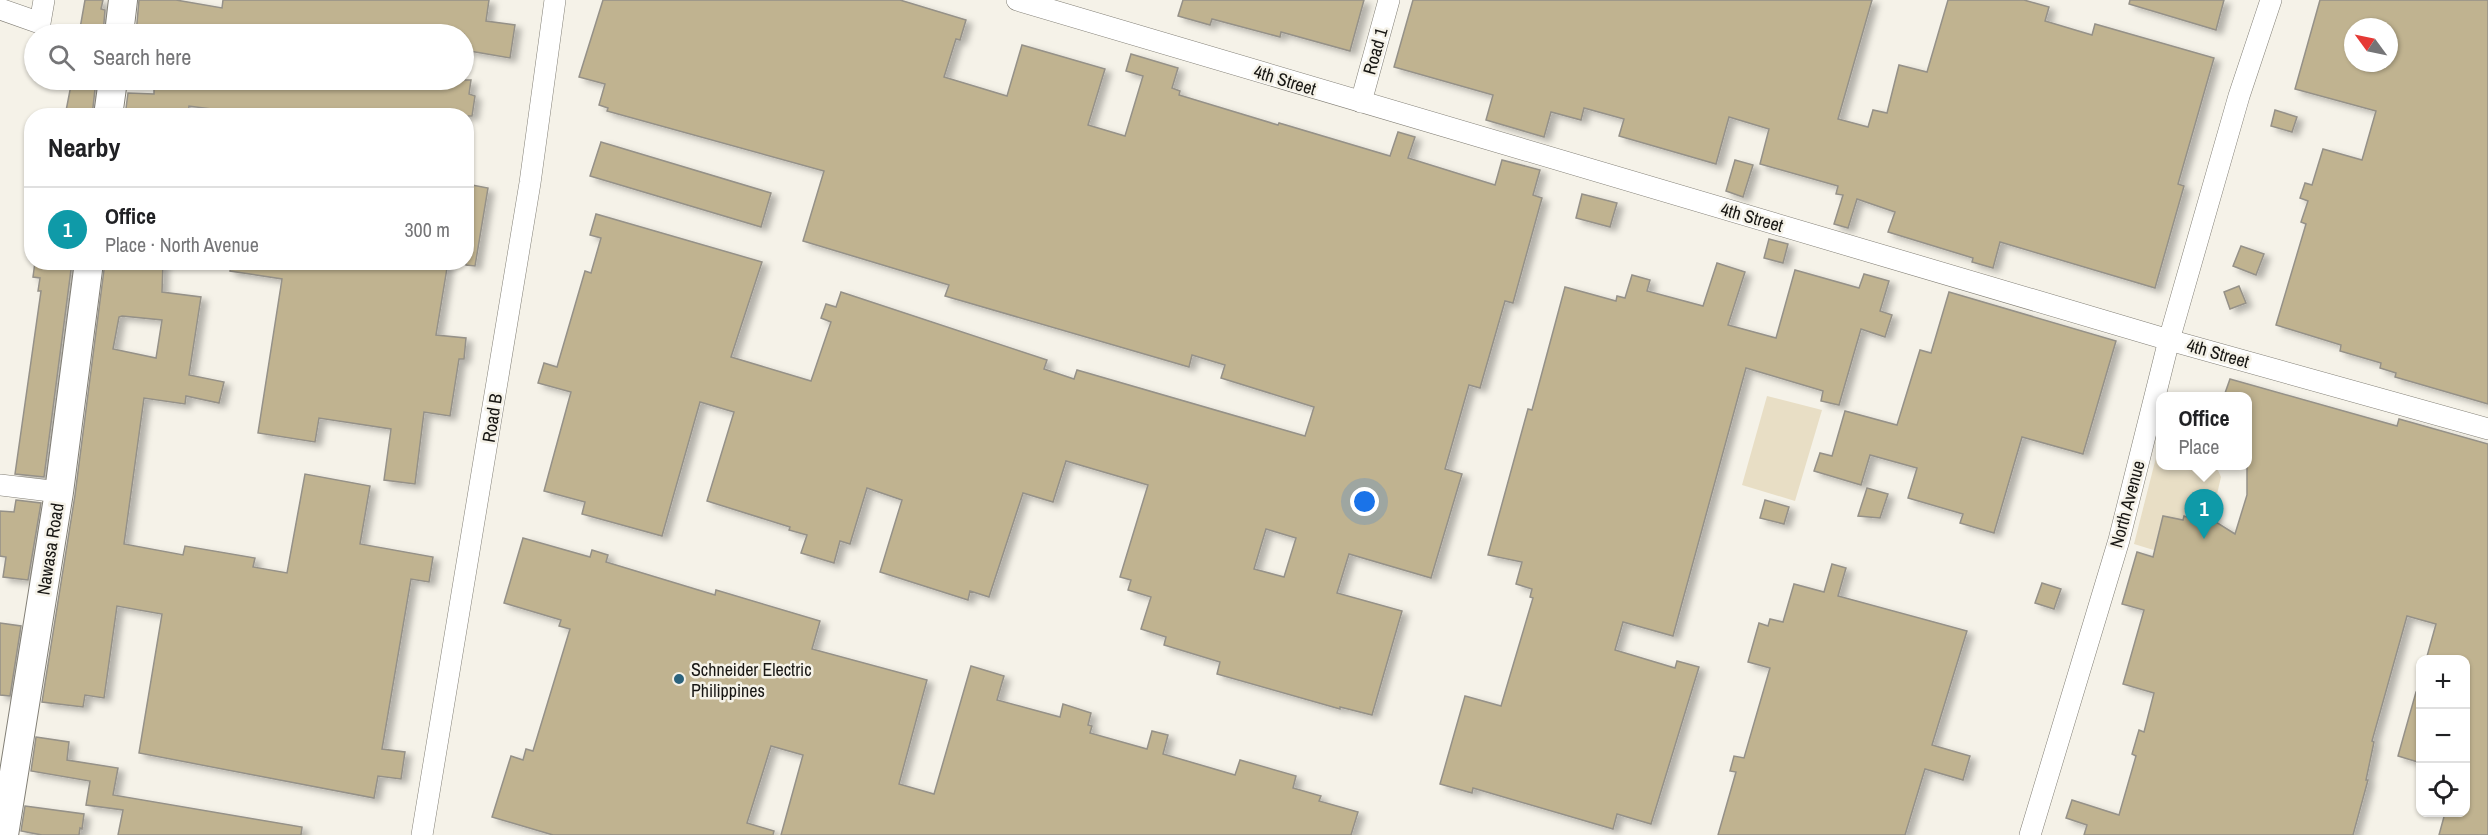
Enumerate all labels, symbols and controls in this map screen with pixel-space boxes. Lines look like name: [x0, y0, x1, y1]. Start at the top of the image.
north arrow: [2344, 18, 2398, 72]
search box: [24, 24, 474, 90]
street label: Road 1: [1356, 24, 1394, 77]
icon: search: [45, 41, 78, 74]
text: Search here: [93, 42, 191, 72]
street label: 4th Street: [1251, 59, 1319, 101]
text: Nearby: [48, 130, 120, 165]
street label: 4th Street: [1718, 196, 1786, 238]
text: Office: [105, 201, 156, 231]
text: 1: [63, 216, 72, 243]
text: 300 m: [404, 216, 450, 243]
text: Place · North Avenue: [105, 231, 259, 258]
street label: 4th Street: [2184, 332, 2252, 374]
street label: Road B: [476, 392, 508, 444]
popup: [2156, 392, 2252, 470]
text: Office: [2178, 403, 2230, 433]
text: Place: [2178, 433, 2219, 460]
street label: North Avenue: [2103, 458, 2151, 550]
your location: [1350, 487, 1379, 516]
pin: 1: [2184, 490, 2224, 539]
street label: Nawasa Road: [30, 501, 70, 597]
map controls: [2416, 655, 2470, 817]
button: +: [2416, 655, 2470, 709]
place label: Schneider Electric Philippines: [691, 657, 812, 703]
marker: Schneider Electric Philippines: [672, 672, 686, 686]
button: −: [2416, 709, 2470, 763]
button: locate: [2416, 763, 2470, 817]

